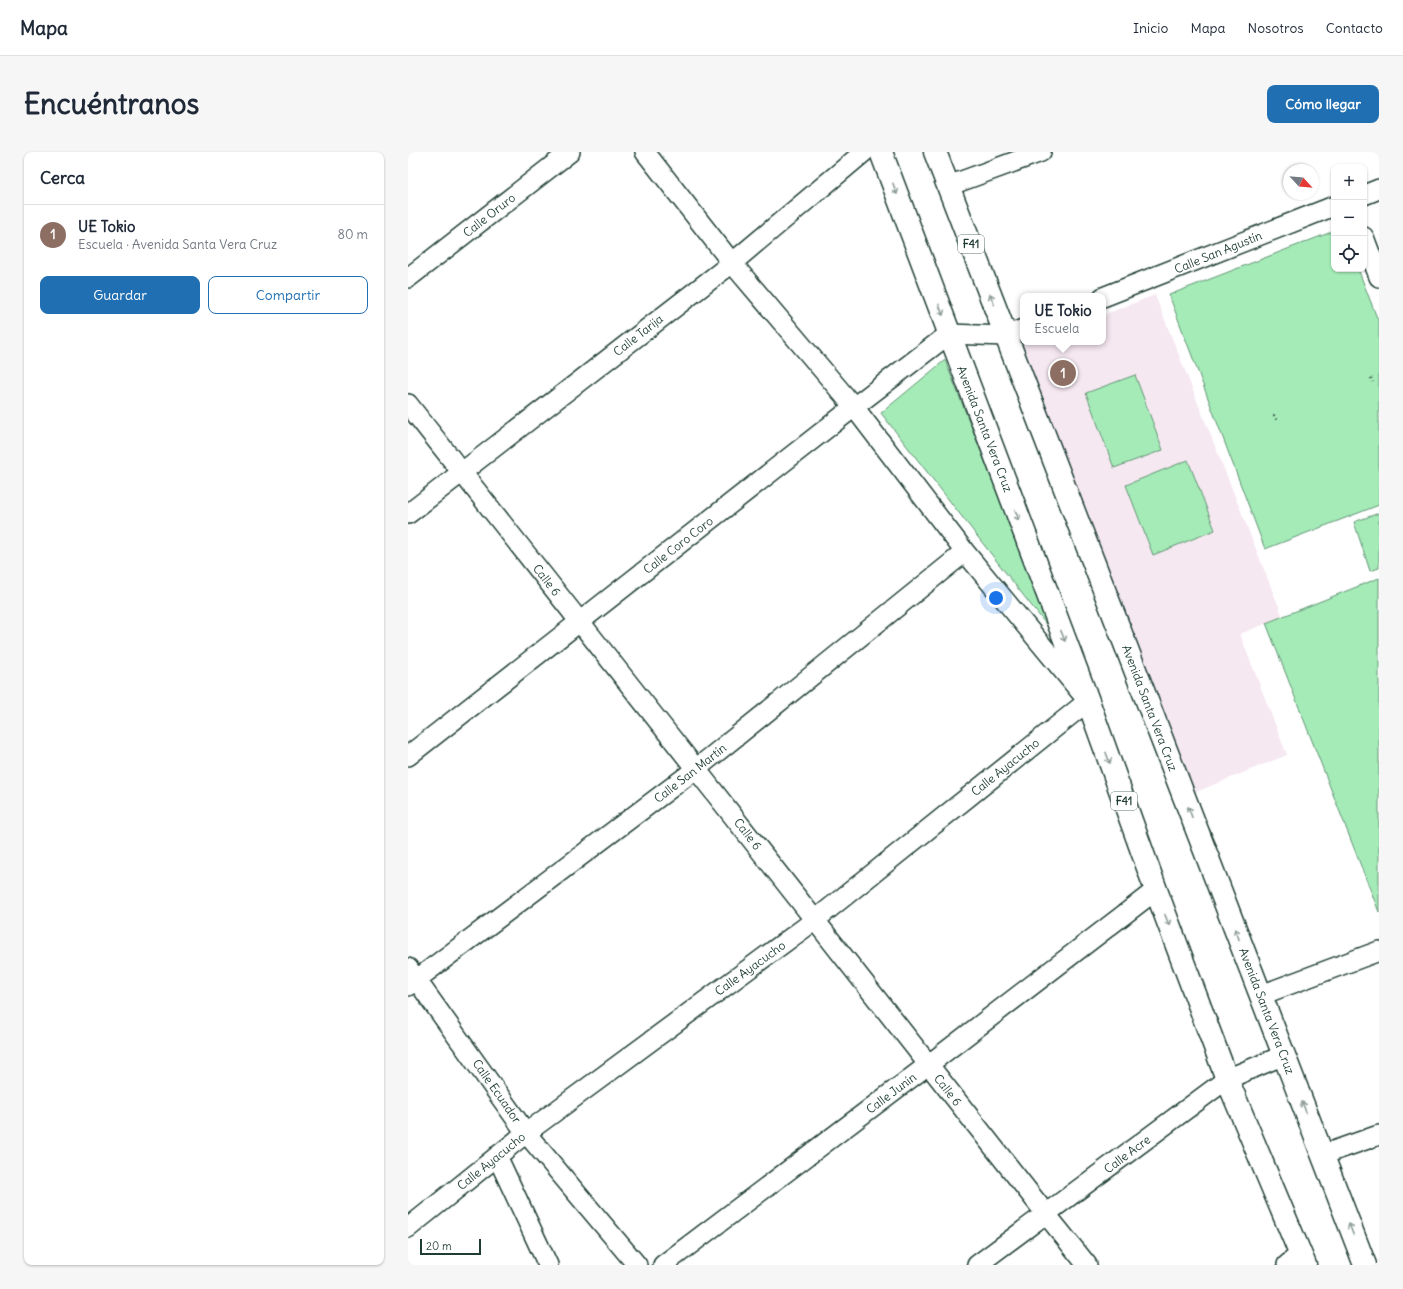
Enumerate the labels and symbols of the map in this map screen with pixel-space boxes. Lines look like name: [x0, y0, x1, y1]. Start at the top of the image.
north arrow: [1283, 164, 1319, 200]
one-way arrow: [892, 182, 899, 195]
street label: Calle Oruro: [460, 190, 518, 240]
street label: Calle San Agustín: [1172, 228, 1264, 276]
road number: F41: [958, 235, 984, 253]
one-way arrow: [987, 294, 995, 306]
one-way arrow: [937, 304, 945, 316]
street label: Calle Tarija: [610, 311, 666, 359]
pin: 1: [1050, 358, 1076, 388]
street label: Avenida Santa Vera Cruz: [954, 364, 1016, 494]
one-way arrow: [1014, 508, 1022, 520]
street label: Calle Coro Coro: [640, 513, 716, 577]
street label: Calle 6: [530, 561, 564, 599]
your location: [986, 588, 1006, 608]
one-way arrow: [1060, 630, 1068, 642]
street label: Avenida Santa Vera Cruz: [1119, 643, 1181, 773]
street label: Calle Ayacucho: [968, 735, 1042, 799]
street label: Calle San Martín: [651, 740, 729, 806]
one-way arrow: [1105, 752, 1113, 764]
road number: F41: [1111, 792, 1137, 810]
one-way arrow: [1186, 807, 1194, 819]
street label: Calle 6: [731, 815, 765, 853]
one-way arrow: [1164, 914, 1172, 926]
one-way arrow: [1232, 928, 1240, 940]
street label: Calle Ayacucho: [712, 937, 788, 999]
street label: Avenida Santa Vera Cruz: [1236, 946, 1298, 1076]
street label: Calle Ecuador: [469, 1056, 525, 1126]
street label: Calle Junín: [863, 1069, 919, 1117]
street label: Calle 6: [931, 1071, 965, 1109]
one-way arrow: [1299, 1102, 1307, 1114]
street label: Calle Ayacucho: [454, 1129, 528, 1193]
street label: Calle Acre: [1101, 1132, 1153, 1176]
one-way arrow: [1346, 1223, 1354, 1235]
scale bar: [420, 1237, 481, 1256]

